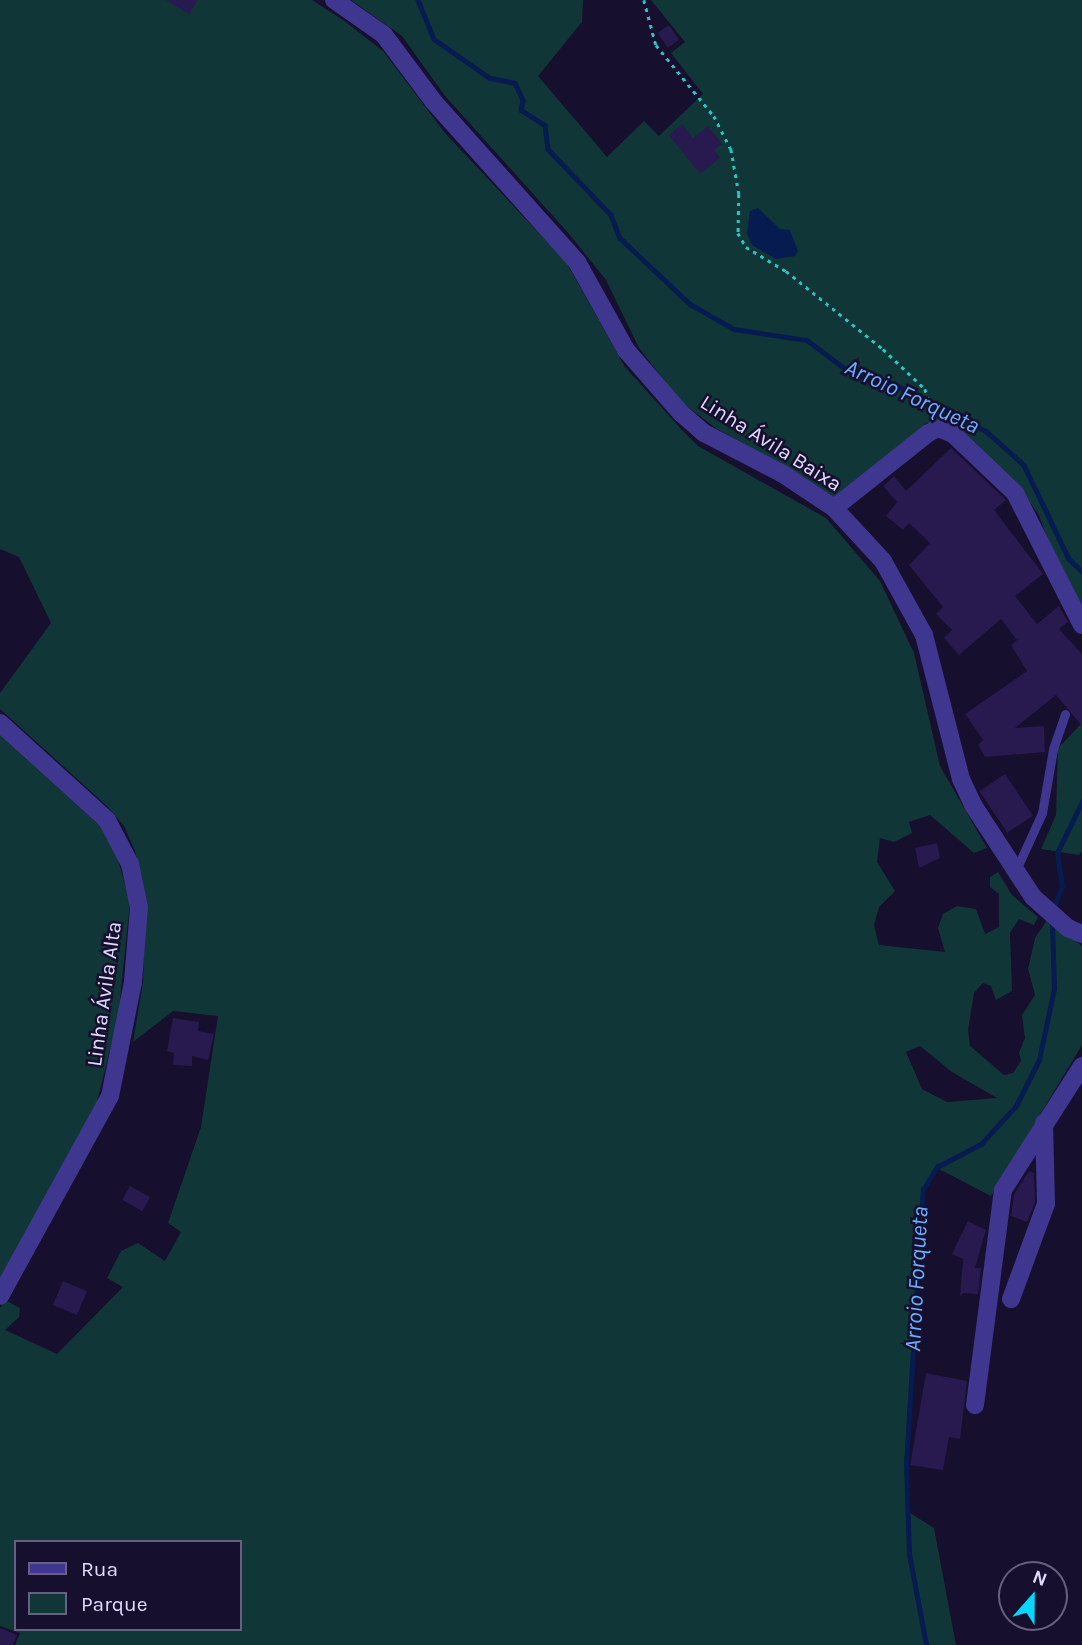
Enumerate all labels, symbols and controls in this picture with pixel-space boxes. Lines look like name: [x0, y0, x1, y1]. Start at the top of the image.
water label: Arroio Forqueta: [840, 354, 984, 440]
street label: Linha Ávila Baixa: [696, 389, 846, 497]
street label: Linha Ávila Alta: [81, 920, 127, 1068]
water label: Arroio Forqueta: [899, 1206, 935, 1352]
legend: [14, 1540, 242, 1631]
text: Rua: [81, 1557, 118, 1581]
north arrow: [998, 1561, 1068, 1631]
text: N: [1030, 1566, 1050, 1591]
text: Parque: [81, 1592, 148, 1616]

